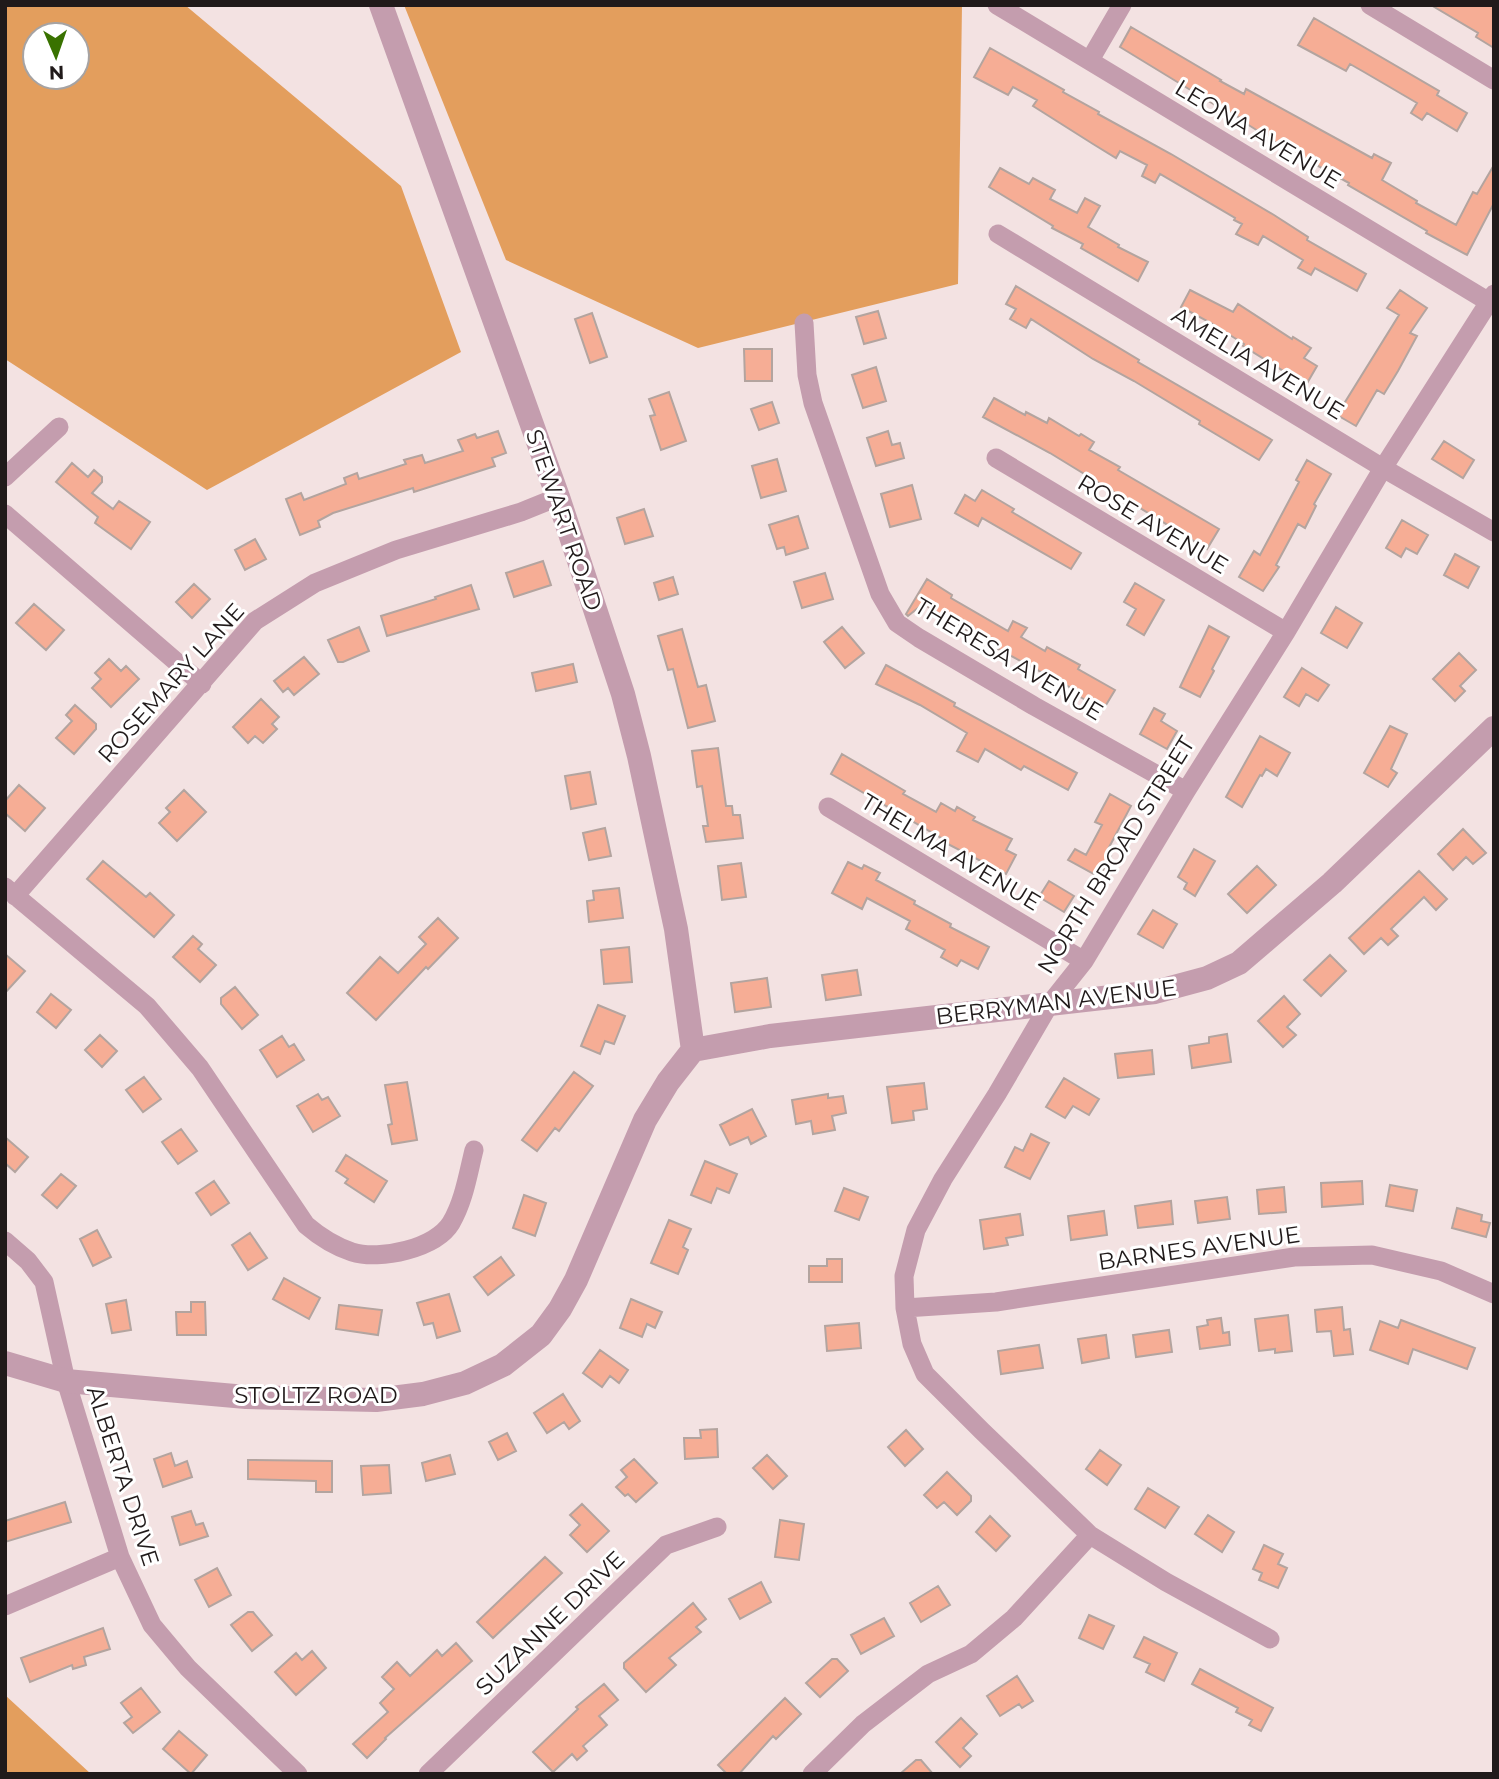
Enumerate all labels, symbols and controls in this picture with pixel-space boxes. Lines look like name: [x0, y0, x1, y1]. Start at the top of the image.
north arrow: [21, 21, 91, 91]
text: N: [48, 61, 65, 84]
street label: LEONA AVENUE: [1170, 73, 1346, 195]
street label: AMELIA AVENUE: [1167, 301, 1349, 425]
street label: STEWART ROAD: [520, 425, 608, 615]
street label: ROSE AVENUE: [1073, 468, 1233, 580]
street label: THERESA AVENUE: [910, 592, 1108, 726]
street label: ROSEMARY LANE: [92, 597, 250, 769]
street label: NORTH BROAD STREET: [1031, 730, 1201, 979]
street label: THELMA AVENUE: [856, 787, 1046, 917]
street label: BERRYMAN AVENUE: [934, 973, 1178, 1031]
street label: BARNES AVENUE: [1096, 1220, 1302, 1276]
street label: STOLTZ ROAD: [234, 1381, 398, 1409]
street label: ALBERTA DRIVE: [81, 1383, 165, 1569]
street label: SUZANNE DRIVE: [470, 1545, 630, 1701]

